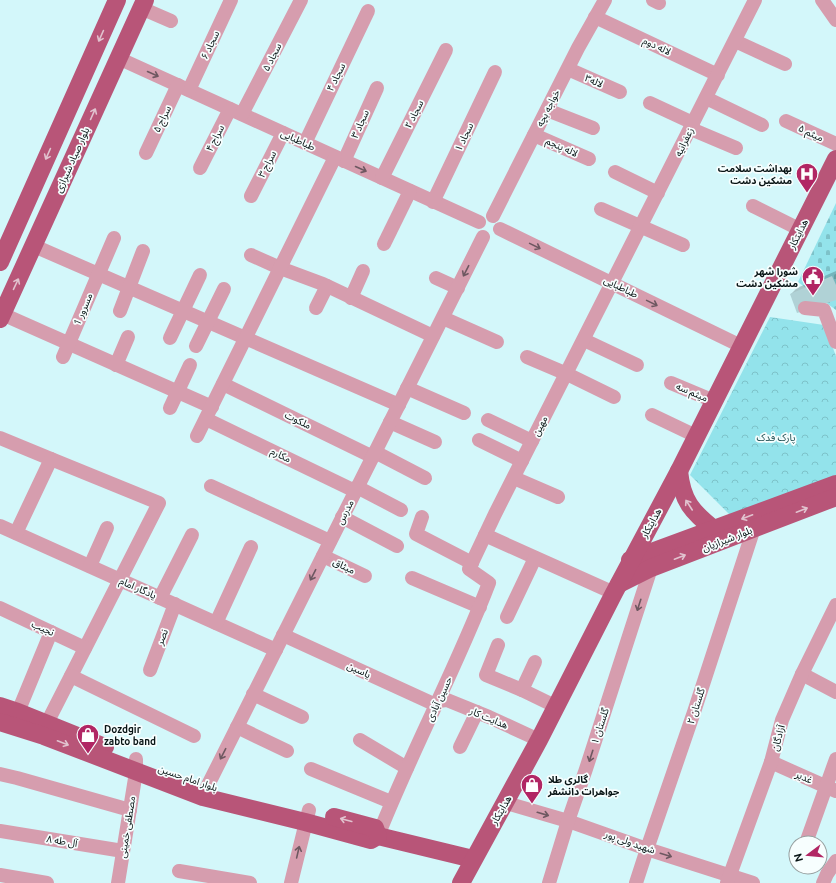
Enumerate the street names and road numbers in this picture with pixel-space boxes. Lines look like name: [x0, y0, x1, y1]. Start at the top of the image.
street label: سجاد ۶: [199, 29, 221, 61]
street label: لاله دوم: [640, 35, 673, 60]
street label: سجاد ۵: [260, 41, 284, 73]
street label: سجاد ۴: [324, 61, 348, 93]
street label: لاله۳: [583, 72, 605, 90]
street label: خواجه بچه: [534, 88, 563, 129]
street label: سجاد ۲: [402, 98, 426, 130]
street label: سراج ۵: [151, 104, 175, 135]
street label: سجاد ۳: [349, 108, 371, 140]
street label: سجاد ۱: [453, 121, 475, 153]
street label: میثم ۵: [796, 122, 825, 145]
street label: سراج ۴: [204, 123, 228, 154]
street label: بلوار صیاد شیرازی: [53, 125, 92, 195]
street label: زعفرانیه: [672, 125, 697, 159]
street label: طباطبایی: [279, 127, 317, 153]
street label: لاله پنجم: [543, 135, 580, 161]
street label: سراج ۳: [256, 149, 280, 180]
street label: هدایتکار: [785, 217, 811, 252]
street label: طباطبایی: [602, 274, 640, 300]
street label: مسرور 1: [71, 291, 96, 327]
street label: میثم سه: [674, 380, 709, 405]
street label: ملکوت: [283, 409, 313, 432]
street label: مهین: [530, 414, 550, 438]
street label: مکارم: [268, 445, 293, 467]
street label: مدرس: [334, 498, 357, 527]
street label: هدایتکار: [638, 506, 665, 541]
street label: بلوار شیرازیان: [701, 524, 754, 554]
street label: میثاق: [331, 556, 357, 576]
street label: یادگار امام: [117, 575, 158, 604]
street label: نجیب: [30, 618, 56, 638]
street label: نصر: [154, 627, 171, 648]
street label: یاسین: [345, 660, 373, 680]
street label: حسین آبادی: [424, 675, 454, 723]
street label: گلستان ۲: [685, 686, 707, 725]
street label: هدایت کار: [467, 705, 510, 732]
street label: گلستان ۱: [589, 706, 611, 745]
street label: آزادگان: [769, 723, 788, 753]
street label: بلوار امام حسین: [156, 763, 219, 796]
street label: غدیر: [793, 768, 814, 786]
street label: هدایتکار: [488, 793, 515, 828]
street label: مصطفی خمینی: [117, 795, 137, 859]
street label: شهید ولی پور: [602, 828, 657, 857]
street label: آل طه ۸: [46, 833, 79, 850]

